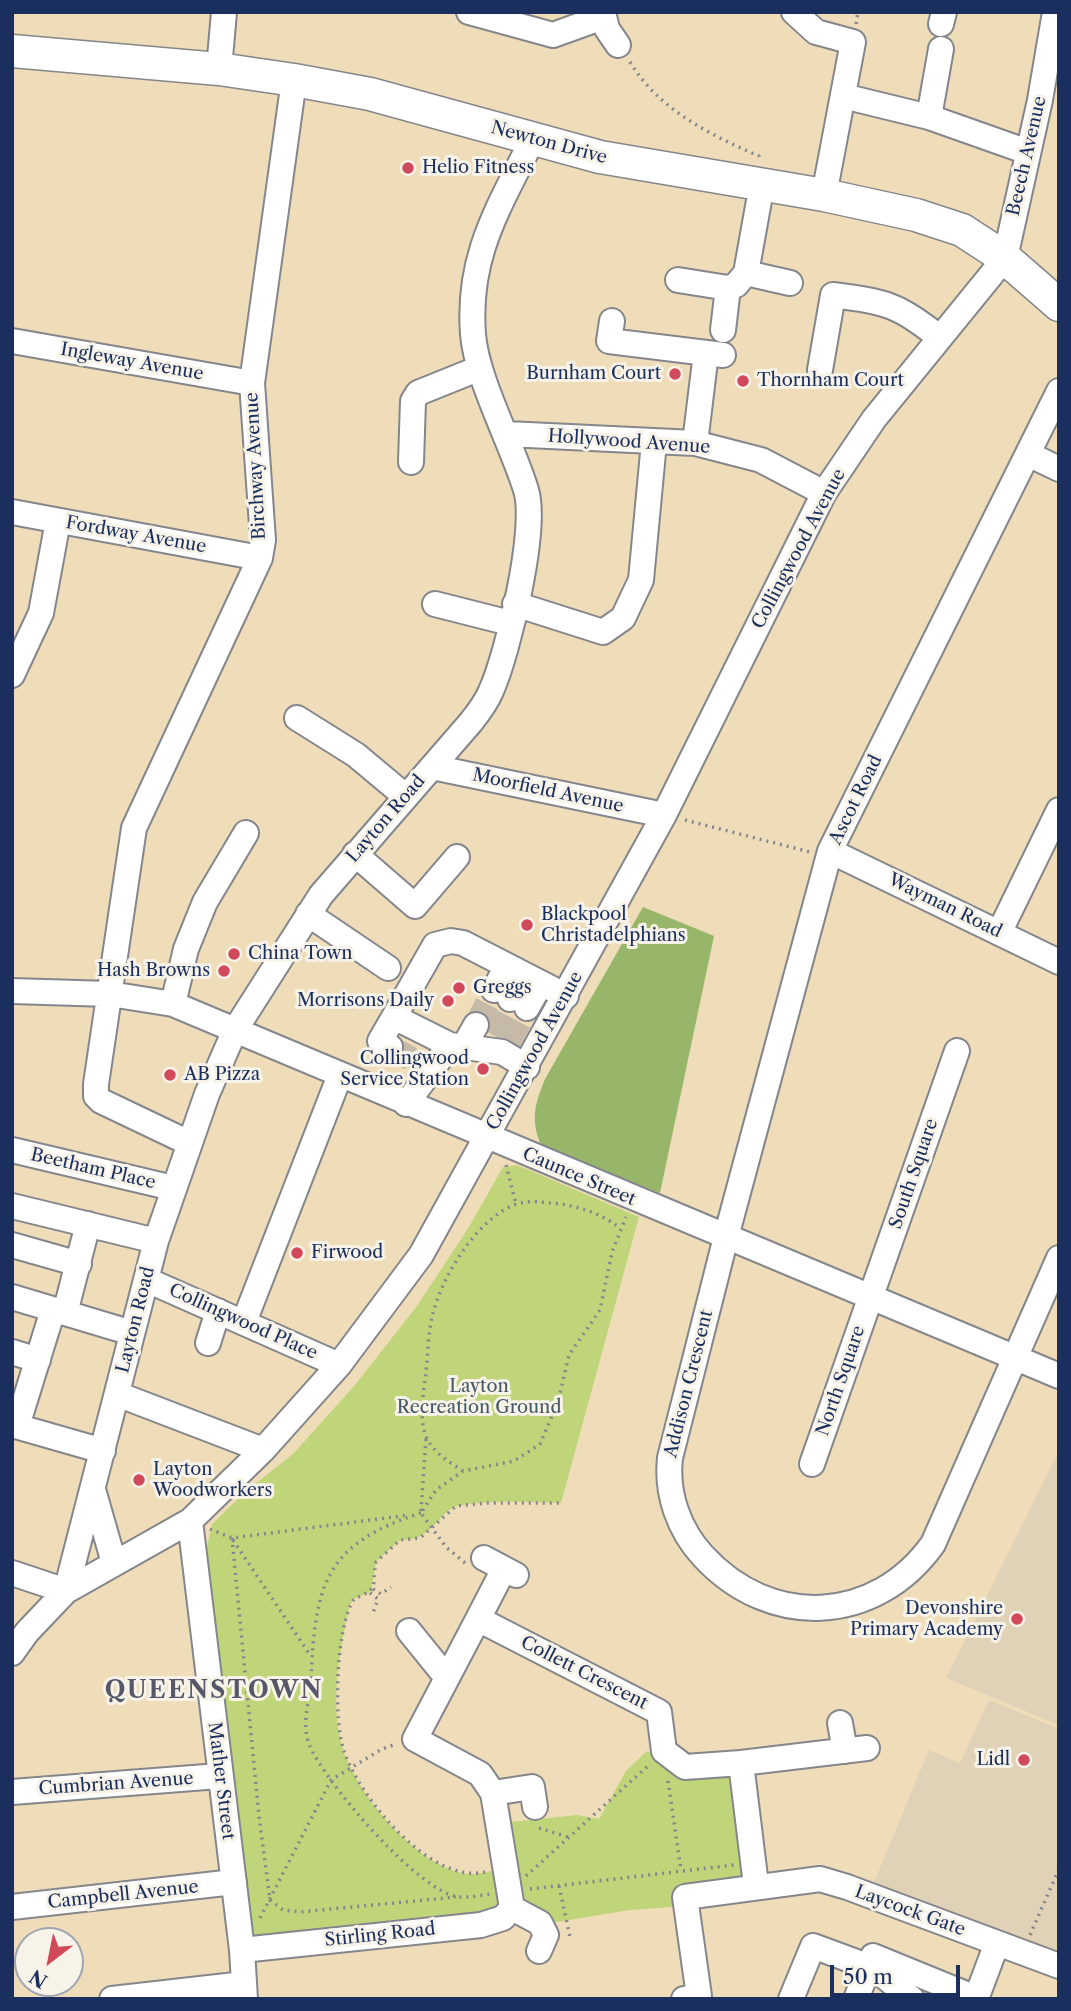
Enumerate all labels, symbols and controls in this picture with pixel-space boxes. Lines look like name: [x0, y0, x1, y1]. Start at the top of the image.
street label: Beech Avenue: [1003, 94, 1051, 218]
street label: Newton Drive: [489, 117, 609, 169]
place label: Helio Fitness: [422, 157, 534, 179]
marker: Helio Fitness: [400, 160, 416, 176]
street label: Ingleway Avenue: [59, 339, 205, 385]
place label: Burnham Court: [526, 363, 661, 385]
marker: Burnham Court: [667, 366, 683, 382]
place label: Thornham Court: [757, 370, 904, 392]
marker: Thornham Court: [735, 373, 751, 389]
street label: Birchway Avenue: [241, 392, 271, 540]
street label: Hollywood Avenue: [547, 426, 711, 458]
street label: Collingwood Avenue: [748, 465, 850, 633]
street label: Fordway Avenue: [64, 512, 208, 558]
street label: Ascot Road: [825, 752, 887, 848]
street label: Moorfield Avenue: [470, 764, 626, 818]
street label: Layton Road: [342, 771, 430, 867]
street label: Wayman Road: [885, 869, 1005, 943]
place label: Blackpool Christadelphians: [541, 904, 686, 946]
marker: Blackpool Christadelphians: [519, 917, 535, 933]
place label: China Town: [248, 943, 353, 965]
marker: China Town: [226, 946, 242, 962]
place label: Hash Browns: [97, 960, 210, 982]
marker: Hash Browns: [216, 963, 232, 979]
street label: Collingwood Avenue: [482, 968, 588, 1134]
place label: Greggs: [473, 977, 532, 999]
marker: Greggs: [451, 980, 467, 996]
place label: Morrisons Daily: [297, 990, 434, 1012]
marker: Morrisons Daily: [440, 993, 456, 1009]
place label: Collingwood Service Station: [340, 1048, 469, 1090]
marker: Collingwood Service Station: [475, 1061, 491, 1077]
place label: AB Pizza: [184, 1064, 260, 1086]
marker: AB Pizza: [162, 1067, 178, 1083]
street label: South Square: [885, 1116, 943, 1232]
street label: Caunce Street: [519, 1143, 639, 1211]
street label: Beetham Place: [28, 1144, 158, 1194]
place label: Firwood: [311, 1242, 383, 1264]
marker: Firwood: [289, 1245, 305, 1261]
street label: Layton Road: [112, 1265, 160, 1375]
street label: Collingwood Place: [165, 1280, 321, 1364]
street label: Addison Crescent: [660, 1308, 718, 1460]
street label: North Square: [812, 1323, 870, 1439]
park label: Layton Recreation Ground: [397, 1376, 561, 1418]
place label: Layton Woodworkers: [153, 1459, 272, 1502]
marker: Layton Woodworkers: [131, 1472, 147, 1488]
place label: Devonshire Primary Academy: [850, 1598, 1003, 1640]
marker: Devonshire Primary Academy: [1009, 1611, 1025, 1627]
street label: Collett Crescent: [517, 1632, 651, 1714]
district label: QUEENSTOWN: [106, 1677, 322, 1705]
street label: Mather Street: [203, 1721, 239, 1841]
place label: Lidl: [976, 1749, 1010, 1771]
marker: Lidl: [1016, 1752, 1032, 1768]
street label: Cumbrian Avenue: [38, 1768, 194, 1800]
street label: Campbell Avenue: [46, 1876, 200, 1914]
street label: Laycock Gate: [852, 1881, 968, 1941]
street label: Stirling Road: [324, 1918, 436, 1952]
north arrow: [14, 1927, 84, 1997]
scale bar: [833, 1952, 962, 1996]
text: N: [26, 1964, 52, 1993]
text: 50 m: [843, 1964, 893, 1989]

